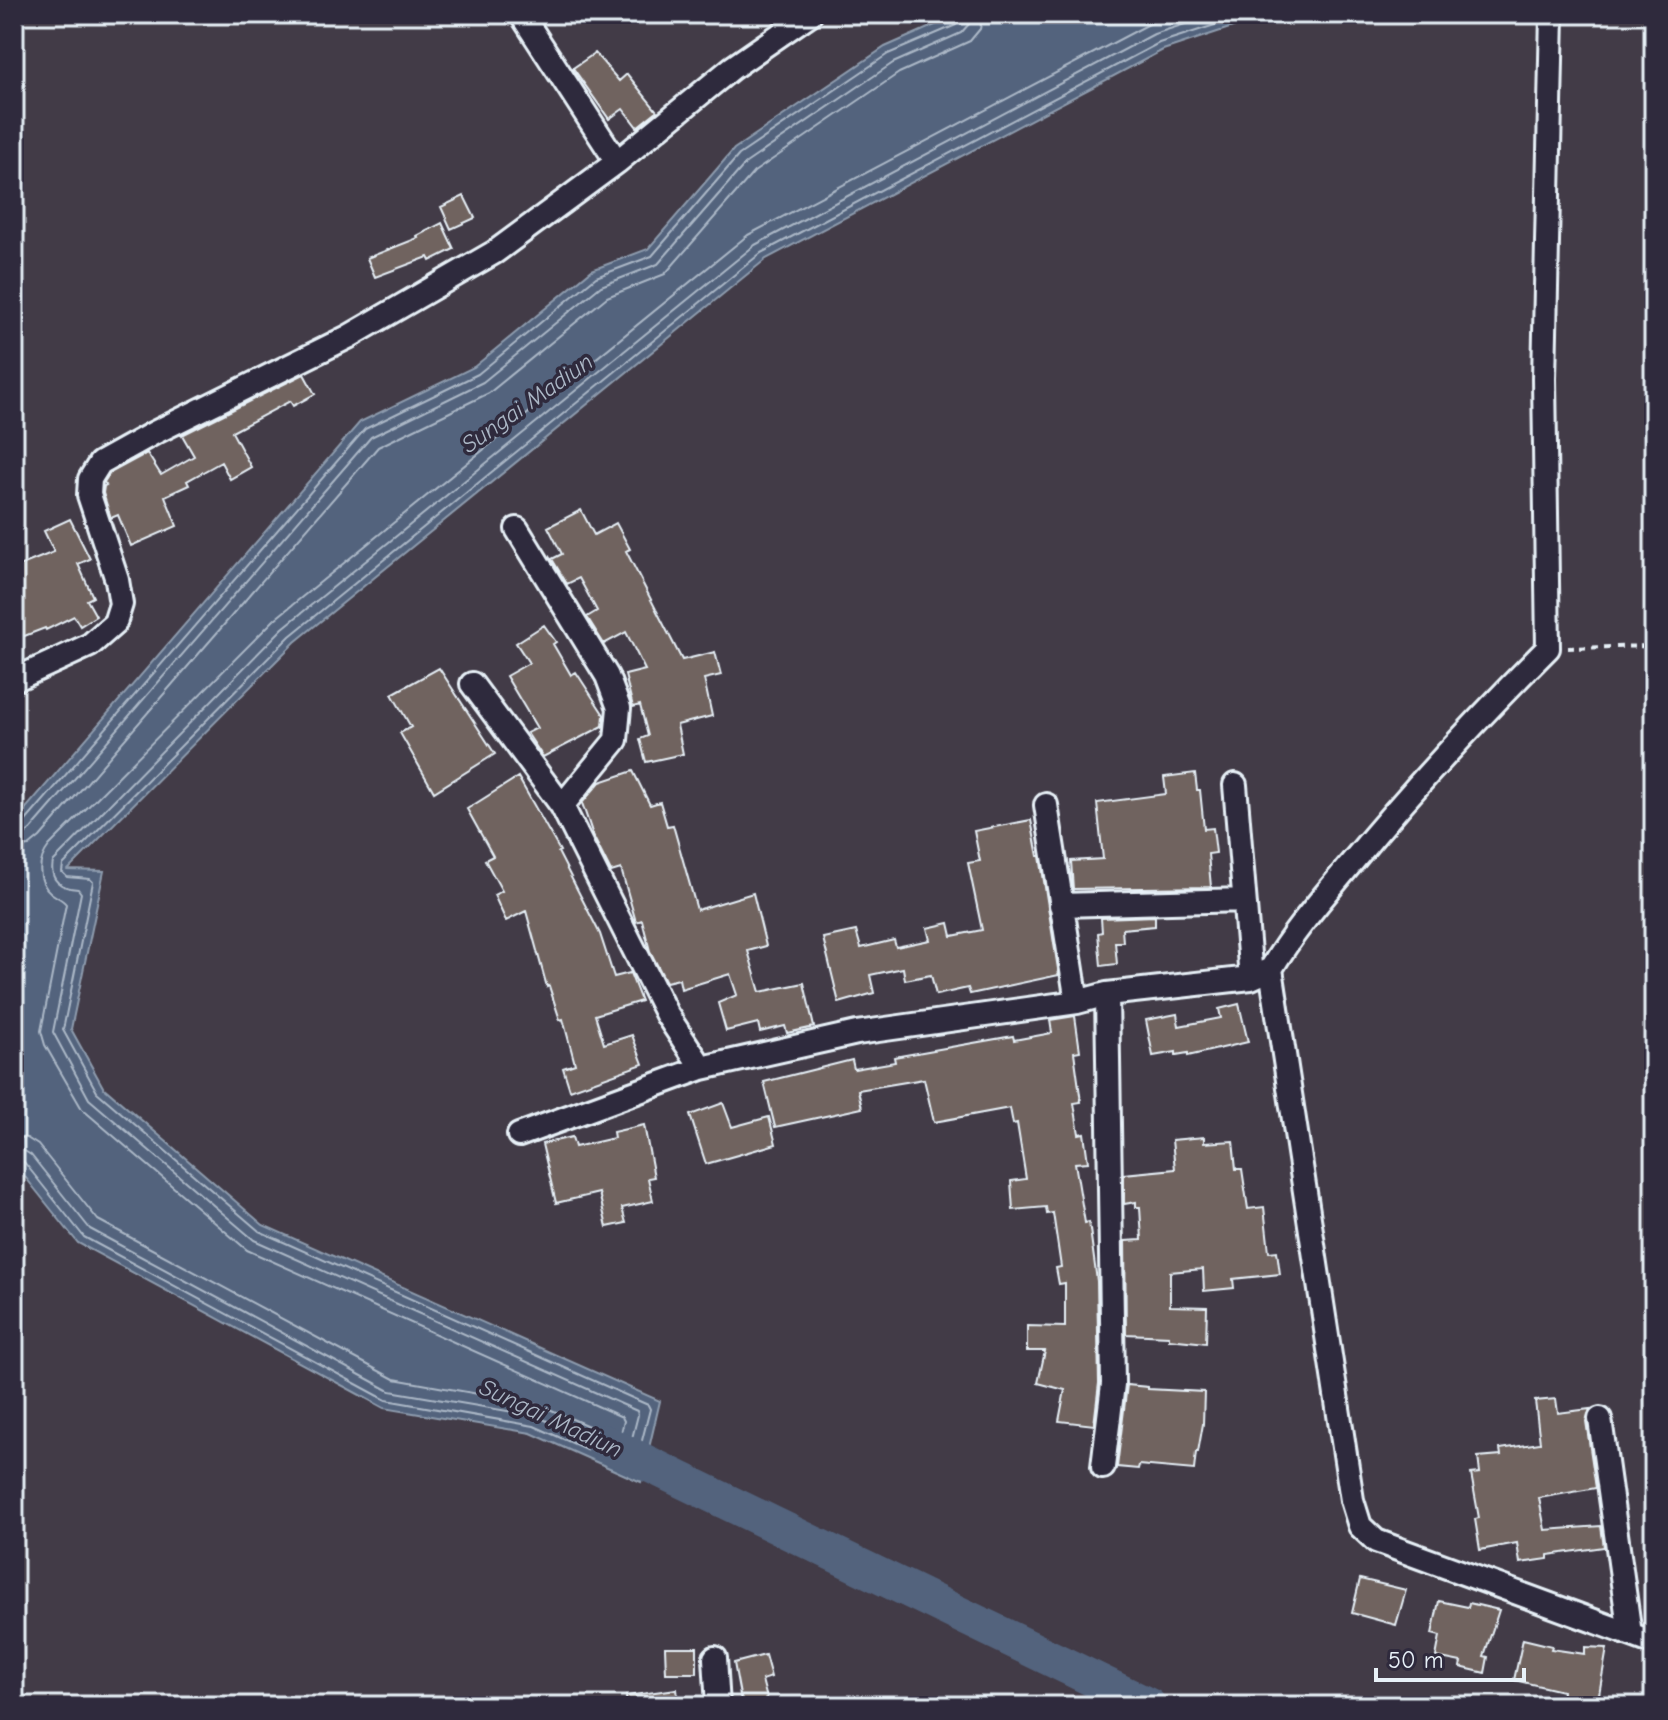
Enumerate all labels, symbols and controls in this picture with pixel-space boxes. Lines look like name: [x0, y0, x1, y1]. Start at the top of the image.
water label: Sungai Madiun: [456, 347, 598, 459]
water label: Sungai Madiun: [475, 1373, 627, 1463]
scale bar: [1376, 1632, 1524, 1682]
text: 50 m: [1388, 1646, 1444, 1674]

